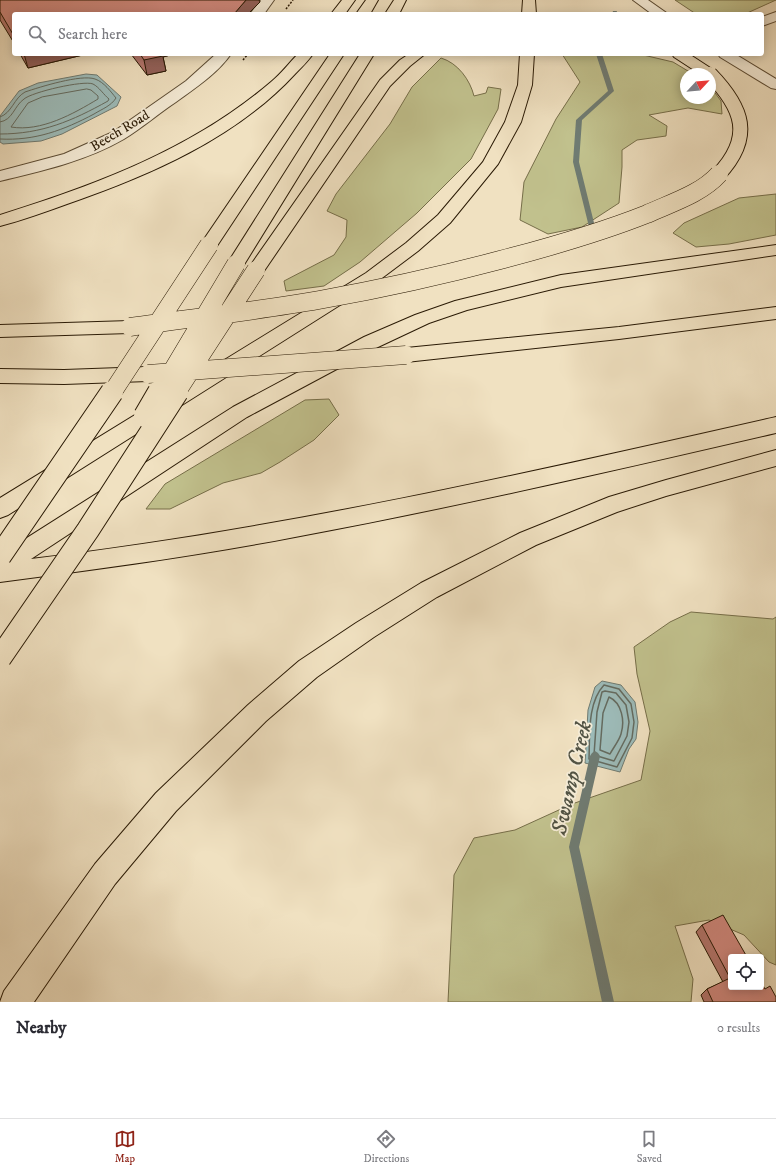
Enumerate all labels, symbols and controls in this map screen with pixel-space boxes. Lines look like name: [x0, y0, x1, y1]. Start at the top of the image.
search box: [12, 12, 764, 56]
icon: search: [26, 23, 48, 45]
text: Search here: [58, 25, 127, 44]
north arrow: [680, 68, 716, 104]
street label: Beech Road: [87, 106, 153, 156]
water label: Swamp Creek: [546, 718, 598, 839]
map controls: [728, 954, 764, 990]
button: locate: [728, 954, 764, 990]
text: Nearby: [16, 1017, 66, 1039]
text: 0 results: [717, 1020, 760, 1036]
tab: Map: [114, 1128, 136, 1166]
tab: Directions: [364, 1128, 409, 1166]
tab: Saved: [637, 1128, 662, 1166]

